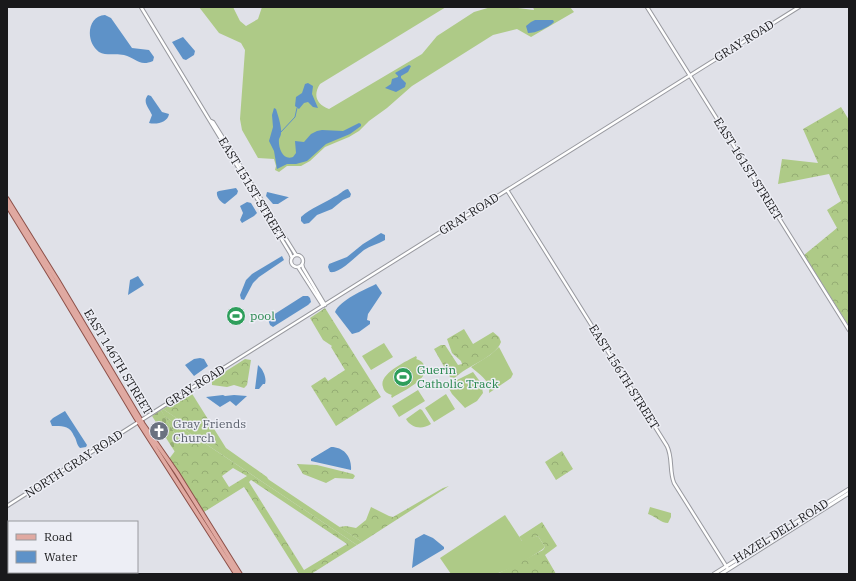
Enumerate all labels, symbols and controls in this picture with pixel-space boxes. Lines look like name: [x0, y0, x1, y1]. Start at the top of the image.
street label: GRAY ROAD: [711, 16, 776, 65]
street label: EAST 161ST STREET: [711, 114, 786, 223]
street label: EAST 151ST STREET: [215, 134, 289, 244]
street label: GRAY ROAD: [436, 189, 501, 238]
sports icon: pool: [225, 305, 247, 327]
street label: EAST 146TH STREET: [81, 306, 156, 418]
place label: pool: [250, 308, 275, 323]
street label: EAST 156TH STREET: [586, 321, 663, 432]
street label: GRAY ROAD: [162, 361, 227, 410]
place label: Guerin Catholic Track: [417, 362, 499, 391]
sports icon: Guerin Catholic Track: [392, 366, 414, 388]
place label: Gray Friends Church: [173, 416, 246, 445]
church icon: Gray Friends Church: [148, 420, 170, 442]
street label: NORTH GRAY ROAD: [22, 426, 125, 501]
street label: HAZEL DELL ROAD: [731, 495, 831, 566]
legend: [8, 521, 138, 573]
text: Road: [44, 529, 73, 544]
text: Water: [44, 549, 78, 564]

